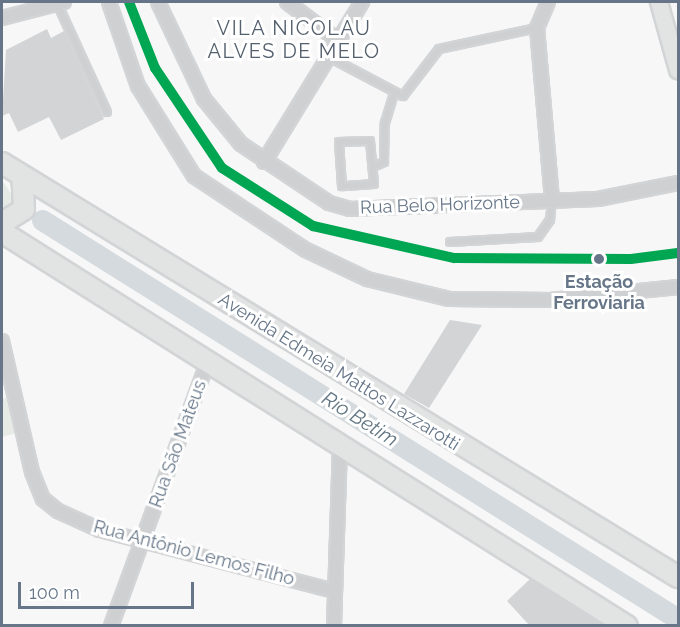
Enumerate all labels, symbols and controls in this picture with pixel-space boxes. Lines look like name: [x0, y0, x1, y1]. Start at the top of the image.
district label: VILA NICOLAU ALVES DE MELO: [208, 17, 380, 64]
street label: Rua Belo Horizonte: [360, 191, 520, 219]
marker: Estação Ferroviaria: [588, 248, 610, 270]
place label: Estação Ferroviaria: [553, 272, 645, 314]
street label: Avenida Edmeia Mattos Lazzarotti: [214, 289, 464, 455]
street label: Rua São Mateus: [145, 377, 211, 511]
water label: Rio Betim: [318, 386, 402, 452]
street label: Rua Antônio Lemos Filho: [91, 516, 297, 590]
scale bar: [21, 570, 196, 608]
text: 100 m: [29, 582, 80, 603]

